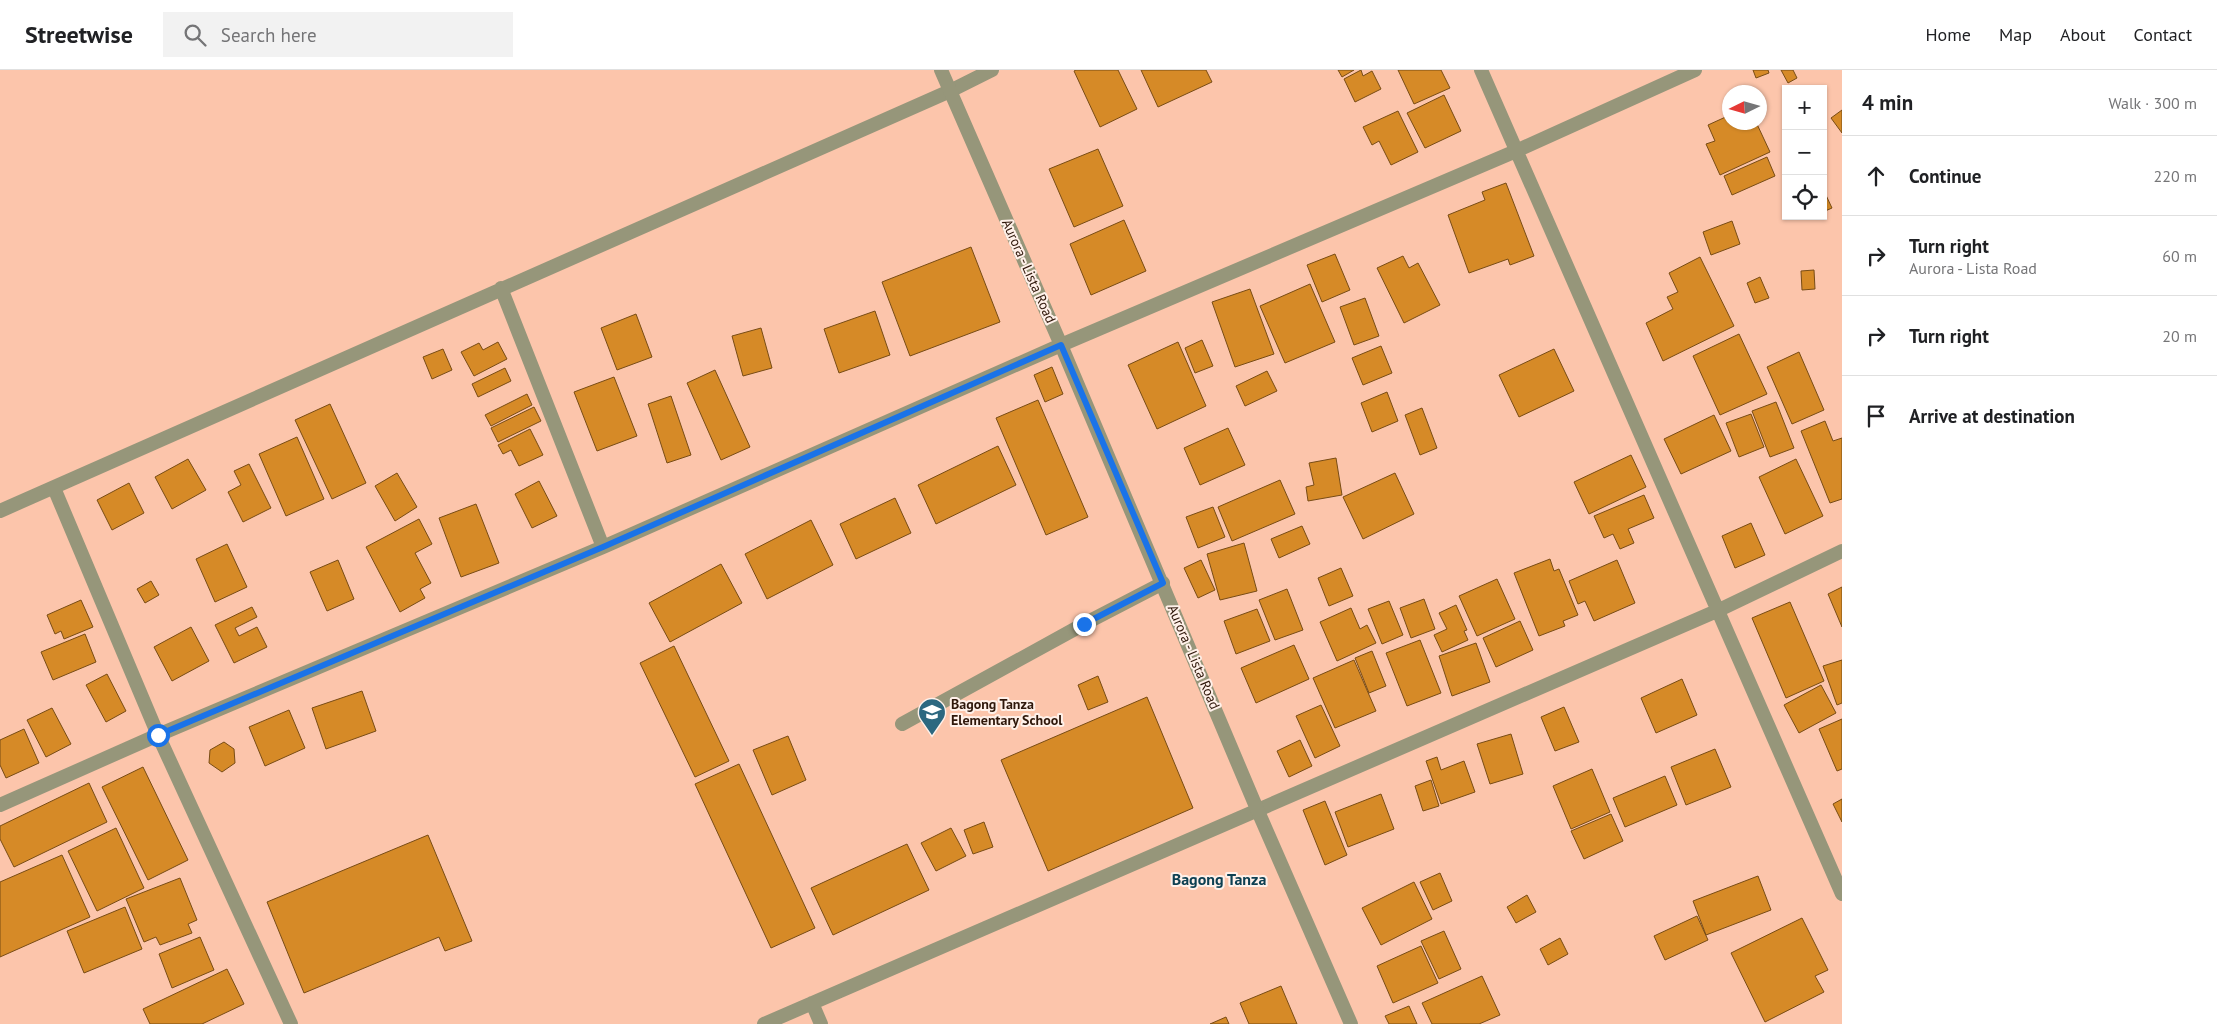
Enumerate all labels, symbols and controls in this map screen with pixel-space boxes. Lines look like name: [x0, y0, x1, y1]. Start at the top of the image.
search box: [163, 12, 513, 57]
text: Streetwise: [25, 19, 133, 50]
icon: search: [181, 21, 209, 49]
text: Search here: [221, 23, 317, 47]
text: Home: [1925, 23, 1971, 46]
text: Map: [1999, 23, 2032, 46]
text: About: [2060, 23, 2106, 46]
text: Contact: [2134, 23, 2192, 46]
north arrow: [1722, 85, 1767, 130]
map controls: [1782, 85, 1827, 220]
button: +: [1782, 85, 1827, 130]
text: 4 min: [1862, 89, 1913, 116]
text: Walk · 300 m: [2108, 93, 2197, 113]
button: −: [1782, 130, 1827, 175]
icon: ahead: [1862, 162, 1890, 190]
text: Continue: [1909, 164, 1981, 188]
text: 220 m: [2154, 166, 2197, 186]
button: locate: [1782, 175, 1827, 220]
street label: Aurora - Lista Road: [998, 216, 1060, 326]
text: Turn right: [1909, 234, 1989, 258]
icon: right: [1862, 242, 1890, 270]
text: 60 m: [2162, 246, 2197, 266]
text: Aurora - Lista Road: [1909, 258, 2037, 278]
icon: right: [1862, 322, 1890, 350]
text: Turn right: [1909, 324, 1989, 348]
text: 20 m: [2162, 326, 2197, 346]
icon: arrive: [1862, 402, 1890, 430]
text: Arrive at destination: [1909, 404, 2075, 428]
street label: Aurora - Lista Road: [1164, 602, 1224, 712]
route end: [1073, 613, 1096, 636]
place label: Bagong Tanza Elementary School: [951, 695, 1063, 729]
school or university icon: Bagong Tanza Elementary School: [917, 697, 947, 736]
route start: [147, 724, 170, 747]
district label: Bagong Tanza: [1172, 869, 1266, 889]

